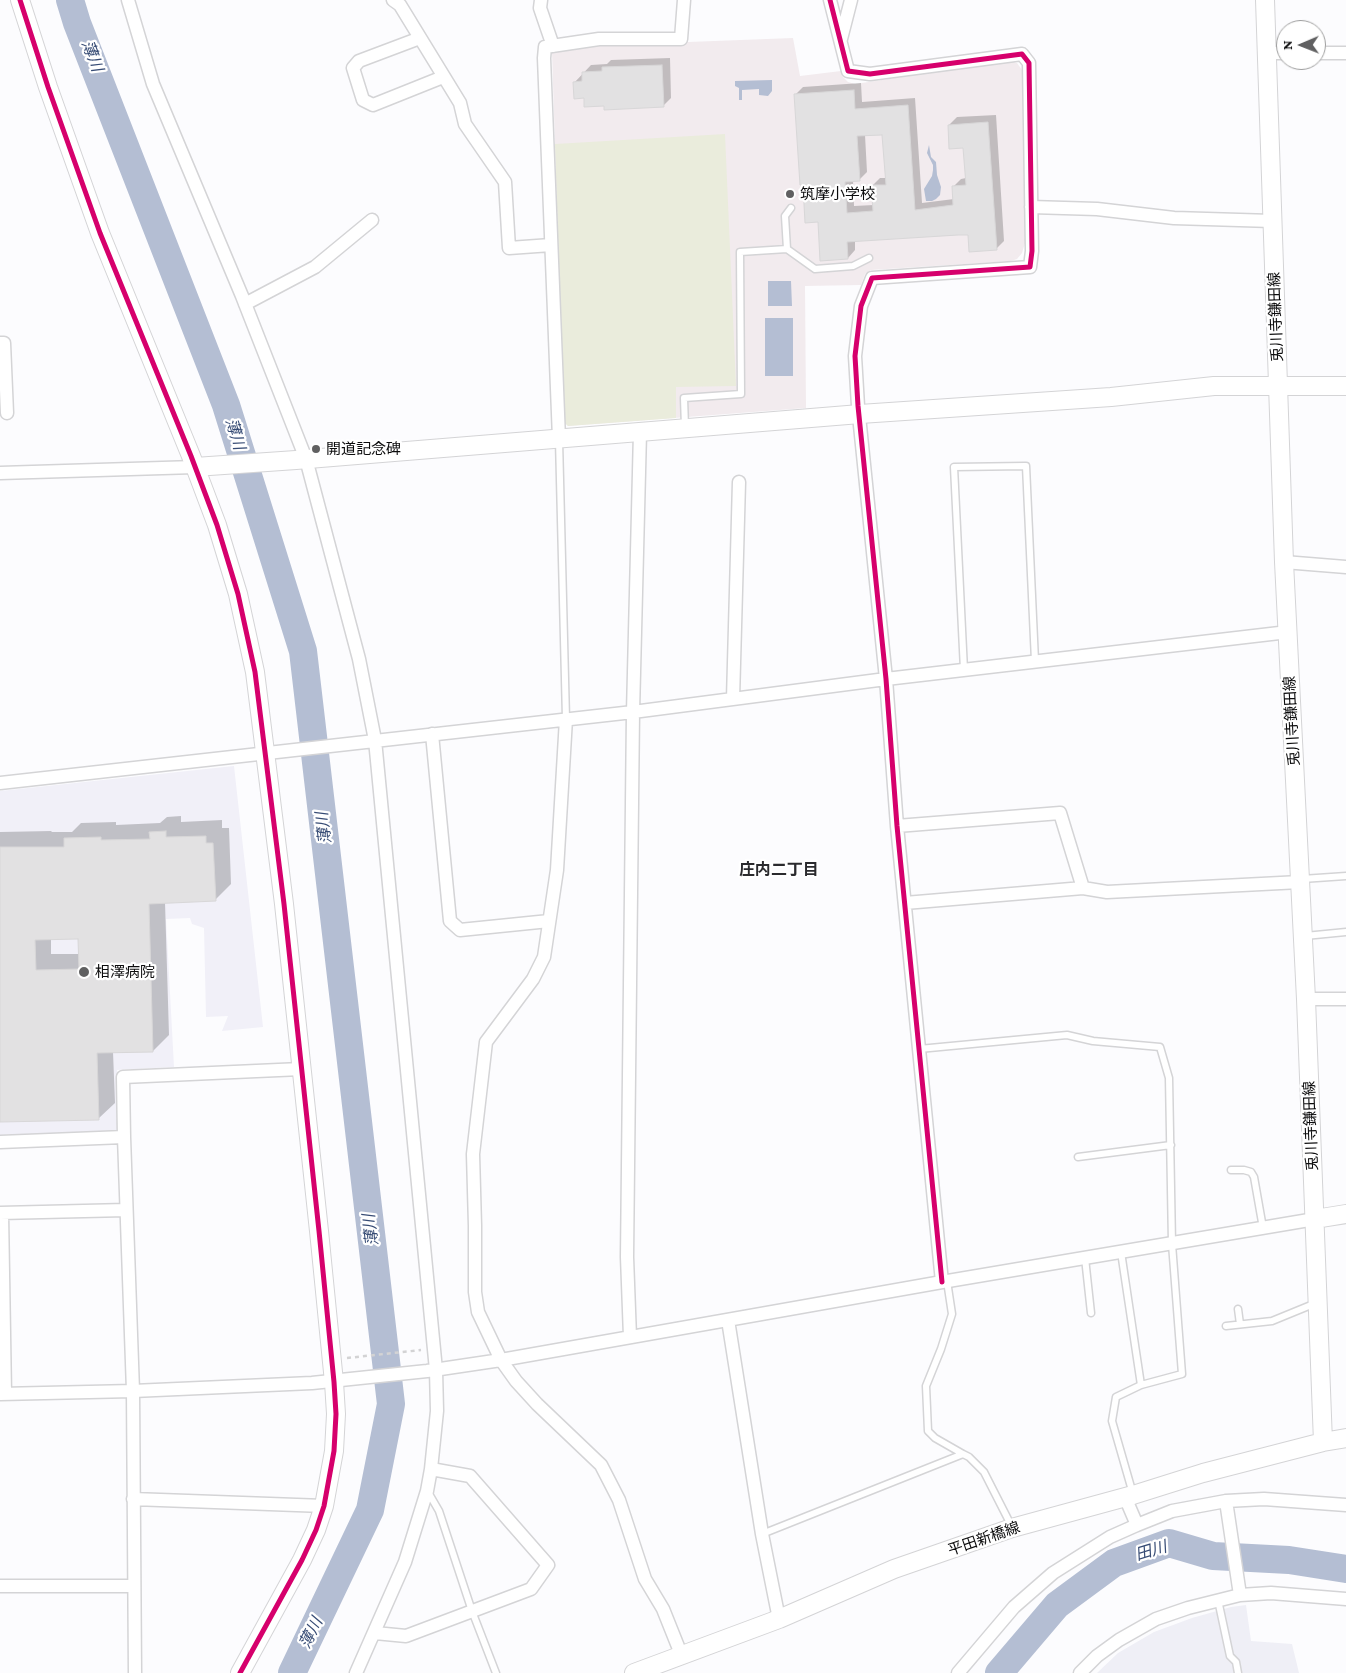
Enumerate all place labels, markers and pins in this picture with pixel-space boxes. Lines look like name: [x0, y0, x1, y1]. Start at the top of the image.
place label: 筑摩小学校: [800, 185, 875, 203]
marker: 筑摩小学校: [784, 188, 796, 200]
place label: 開道記念碑: [326, 440, 401, 458]
marker: 開道記念碑: [310, 443, 322, 455]
place label: 相澤病院: [95, 963, 155, 981]
marker: 相澤病院: [77, 965, 91, 979]

